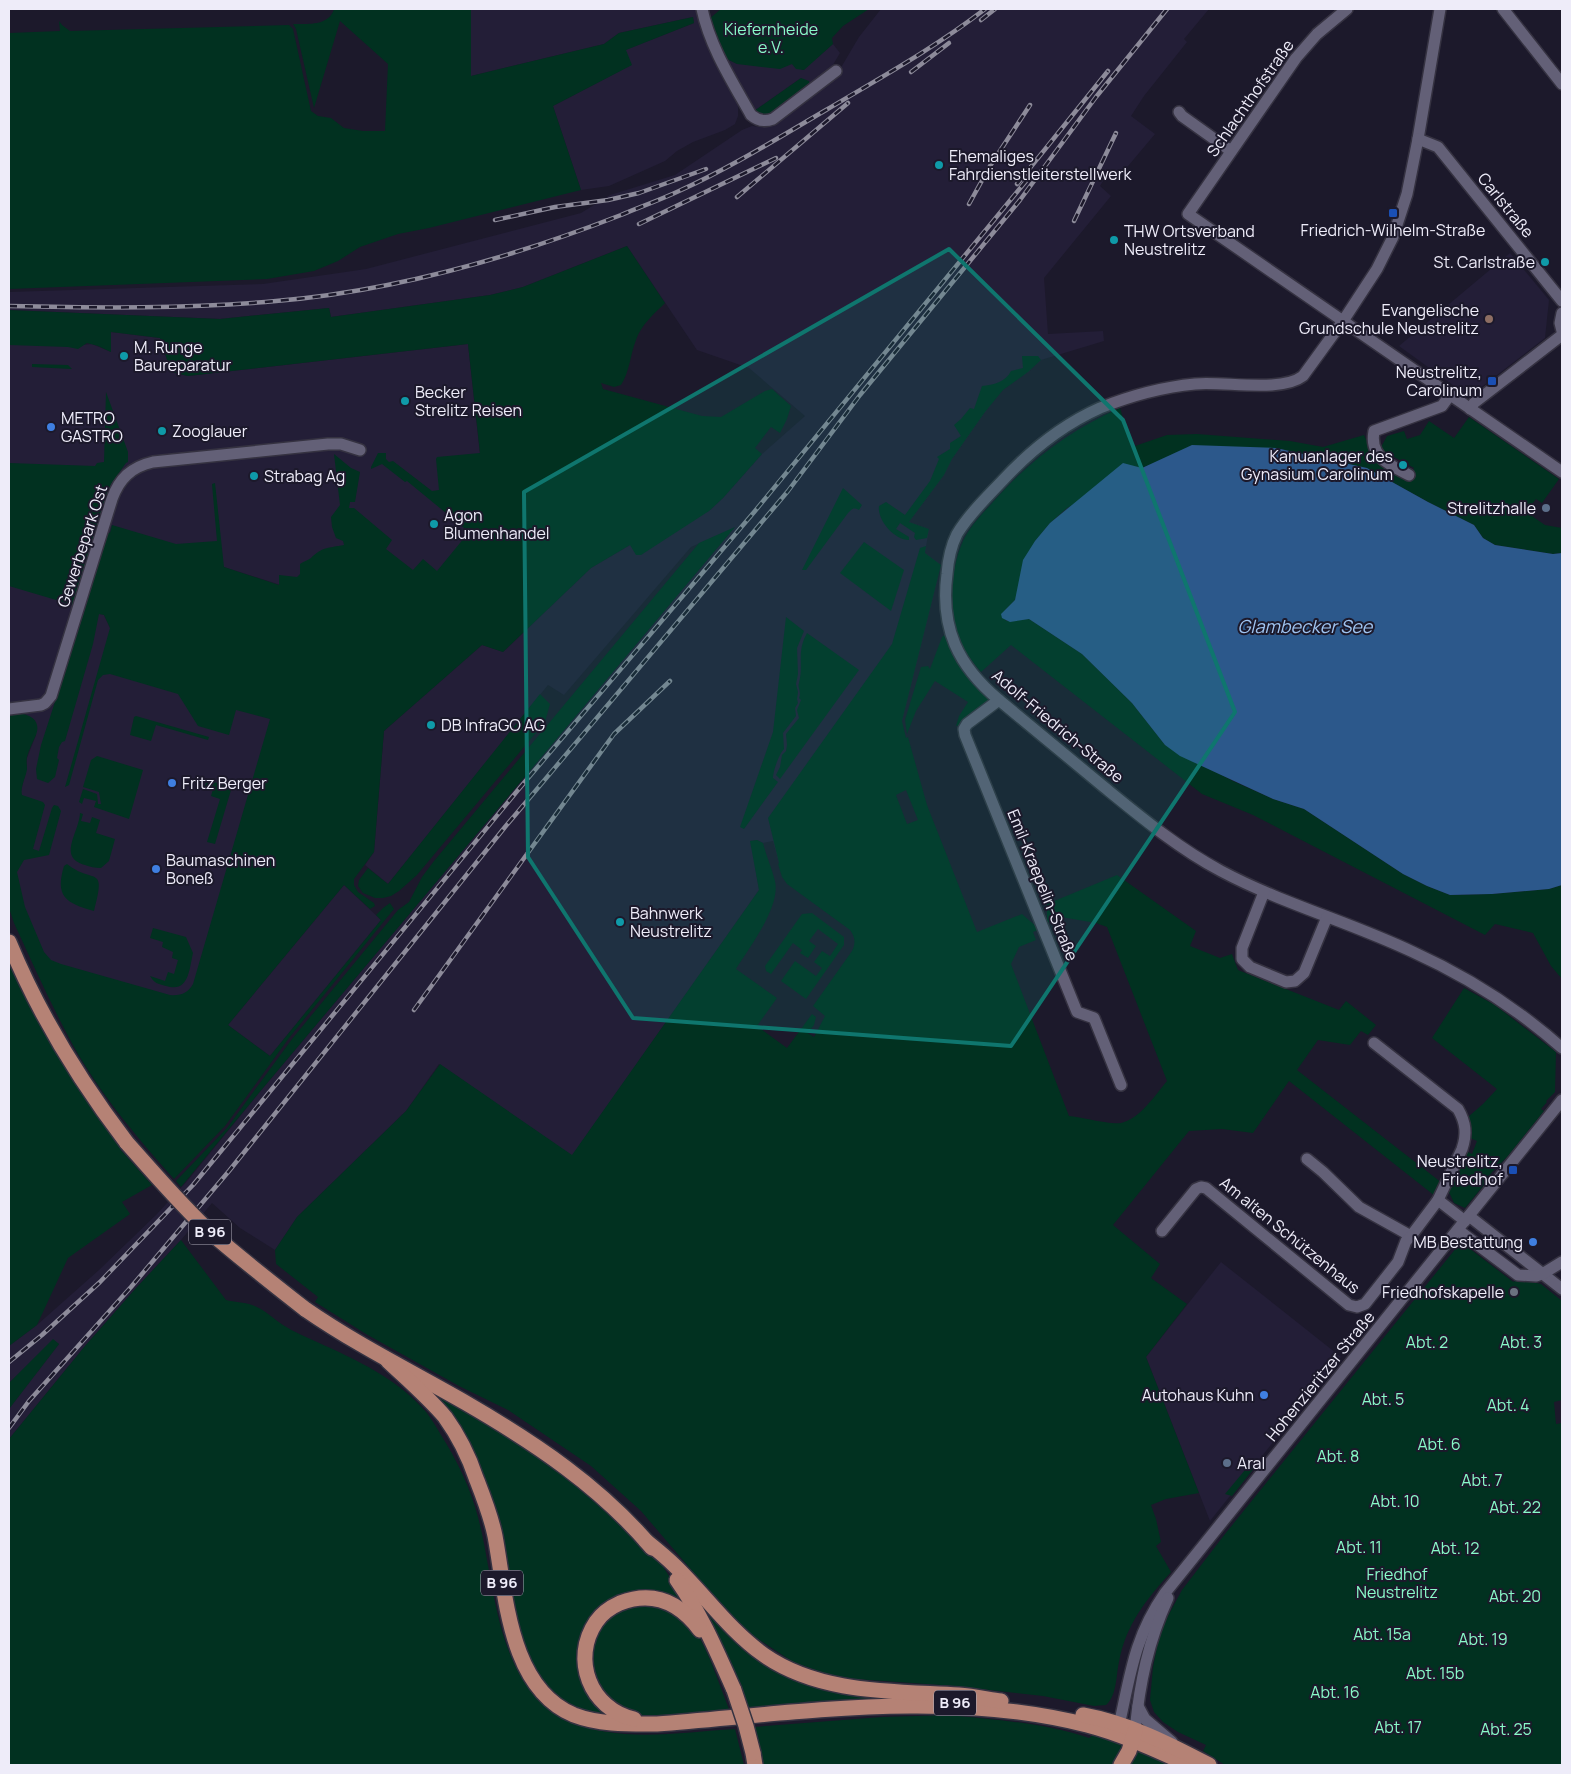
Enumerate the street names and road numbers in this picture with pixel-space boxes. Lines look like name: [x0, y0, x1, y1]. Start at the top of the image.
street label: Schlachthofstraße: [1201, 35, 1299, 161]
street label: Carlstraße: [1473, 168, 1539, 242]
street label: Gewerbepark Ost: [52, 482, 112, 610]
street label: Adolf-Friedrich-Straße: [987, 664, 1129, 788]
street label: Emil-Kraepelin-Straße: [1002, 806, 1084, 964]
street label: Am alten Schützenhaus: [1215, 1172, 1365, 1298]
road number: B 96: [189, 1220, 231, 1244]
street label: Hohenzieritzer Straße: [1261, 1306, 1379, 1446]
road number: B 96: [481, 1570, 523, 1596]
road number: B 96: [934, 1690, 976, 1716]

